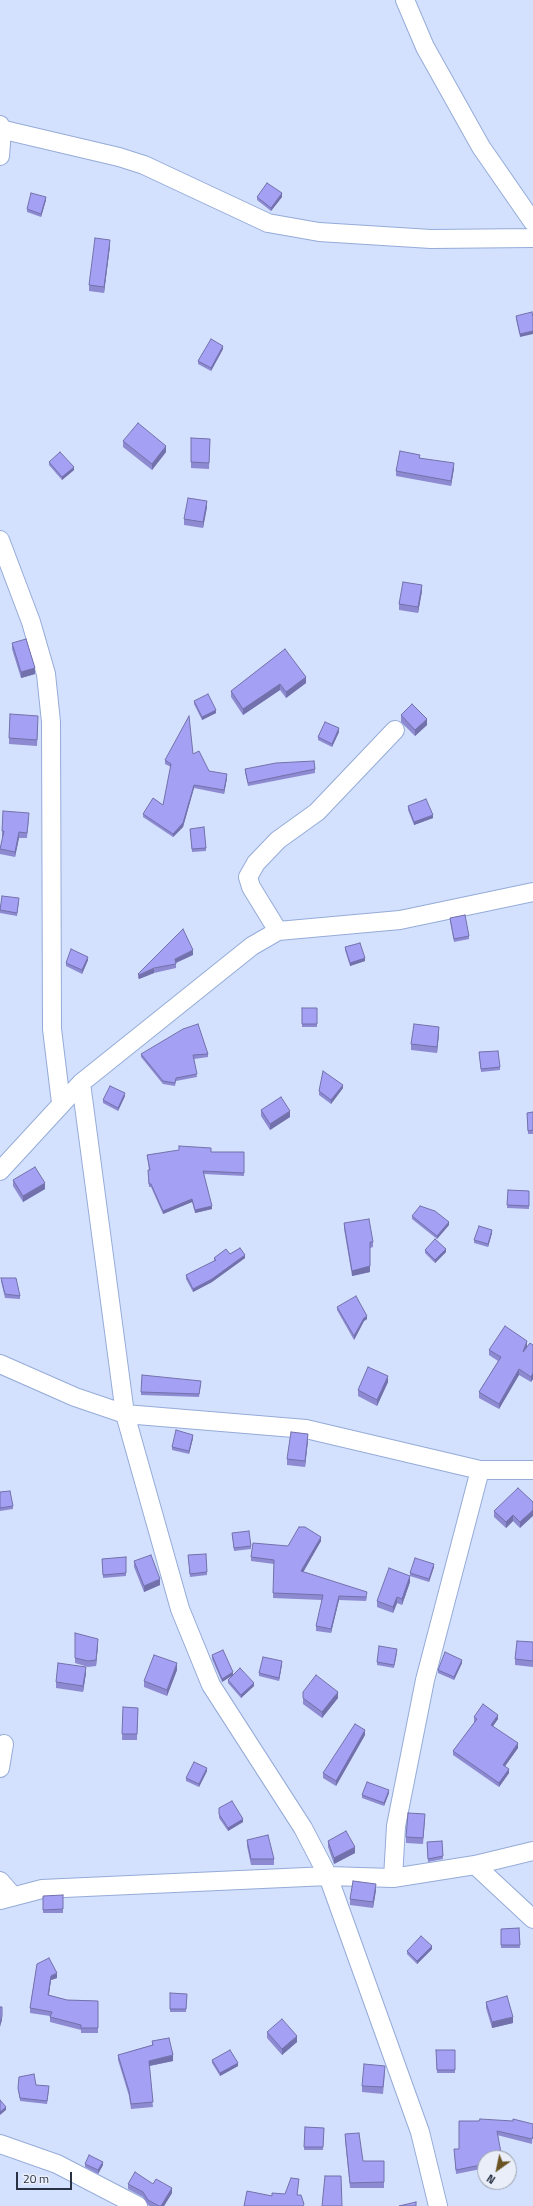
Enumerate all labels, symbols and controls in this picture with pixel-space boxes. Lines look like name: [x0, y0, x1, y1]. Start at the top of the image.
north arrow: [477, 2150, 517, 2190]
scale bar: [18, 2164, 74, 2190]
text: 20 m: [23, 2169, 49, 2188]
text: N: [483, 2170, 499, 2188]

